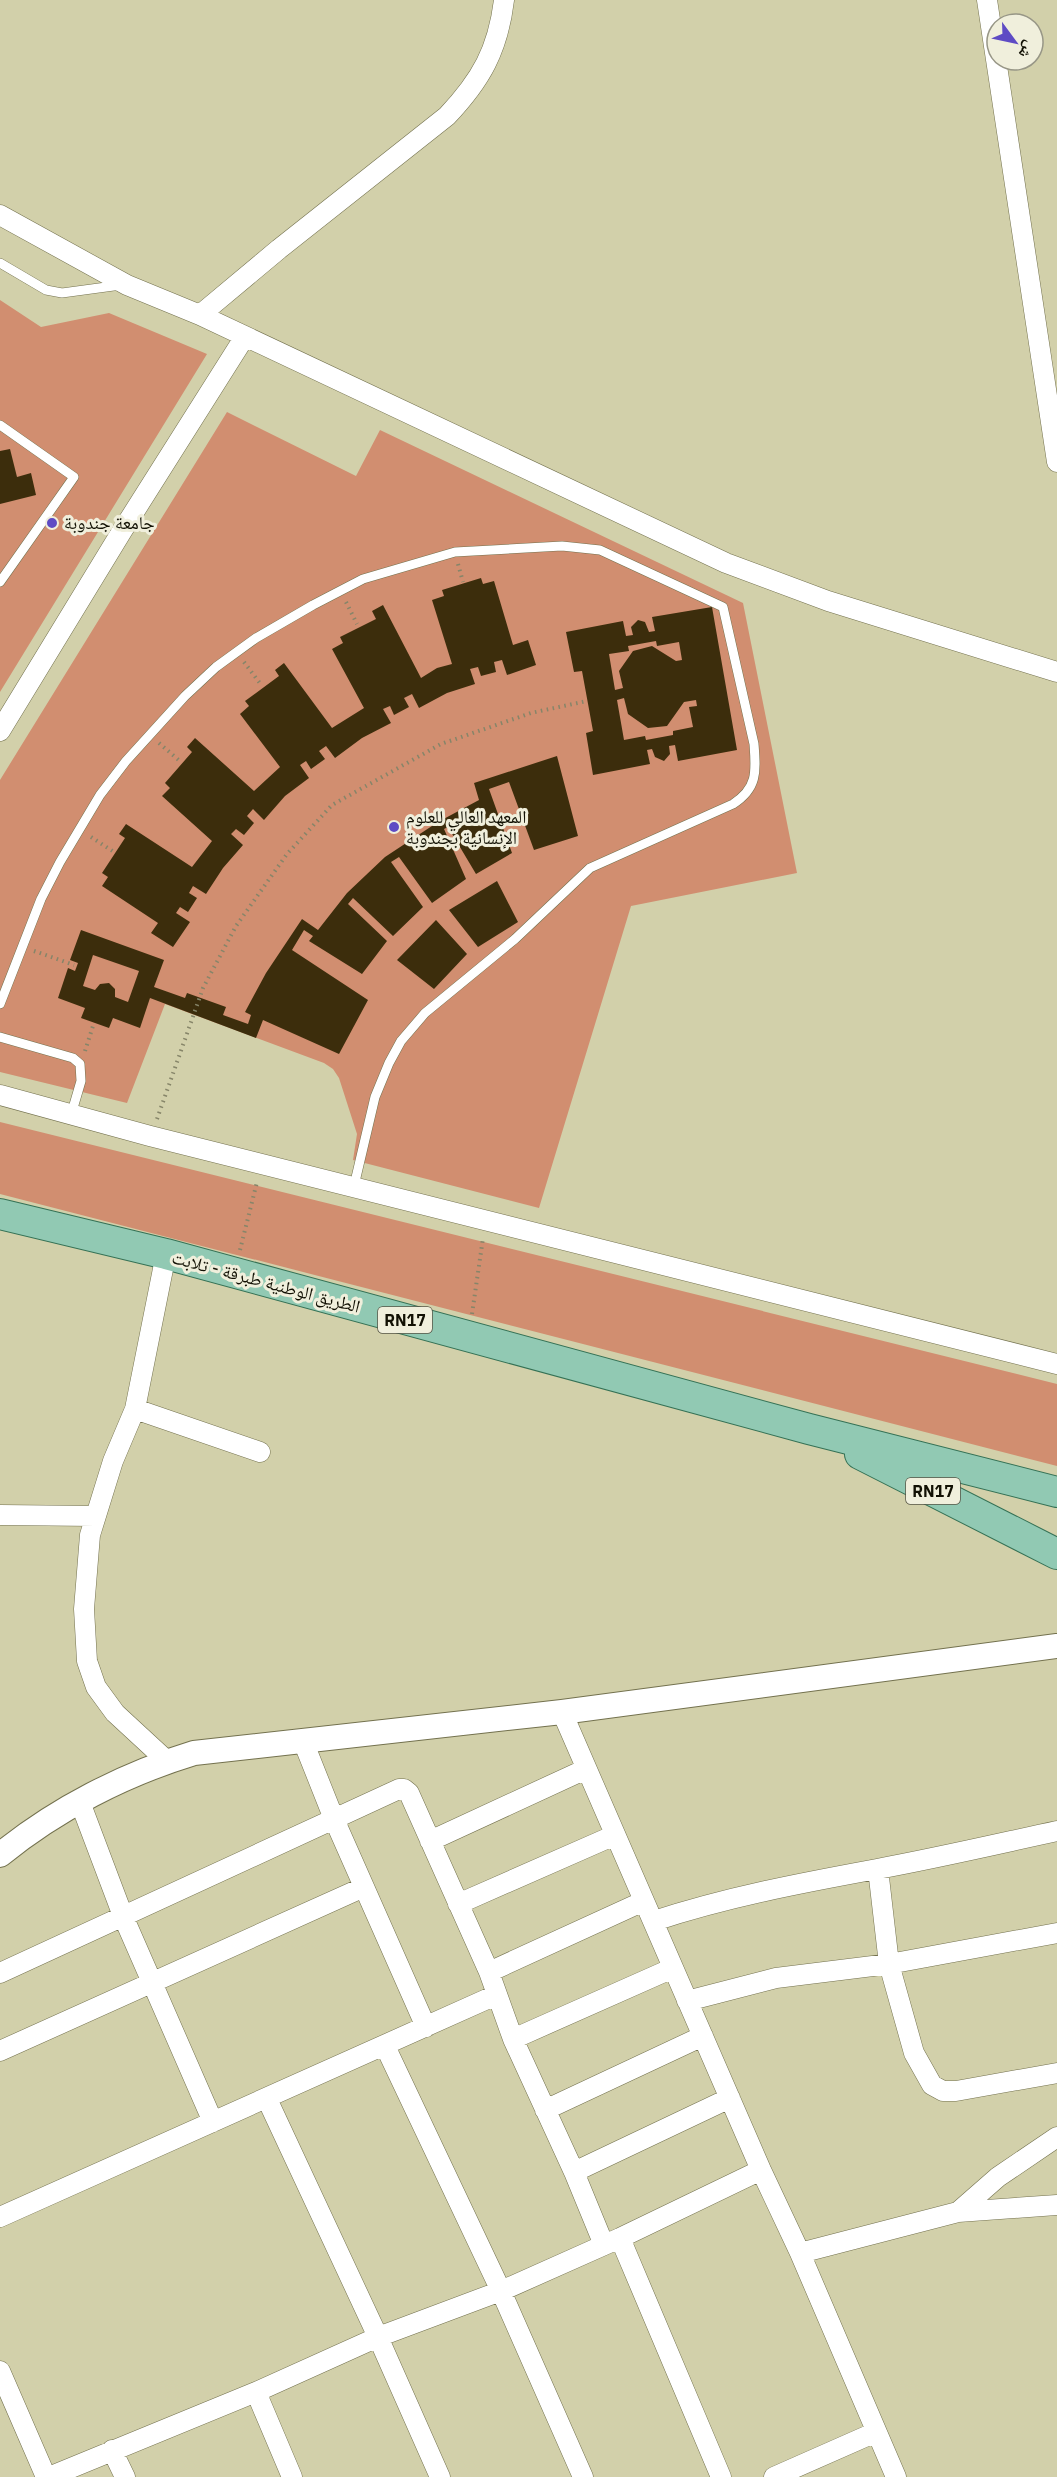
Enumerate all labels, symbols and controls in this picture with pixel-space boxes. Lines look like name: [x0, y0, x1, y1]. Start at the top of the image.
north arrow: [985, 12, 1045, 72]
text: ش: [1015, 38, 1041, 63]
place label: جامعة جندوبة: [64, 511, 155, 534]
marker: جامعة جندوبة: [45, 516, 59, 530]
place label: المعهد العالي للعلوم الإنسانية بجندوبة: [406, 805, 526, 849]
marker: المعهد العالي للعلوم الإنسانية بجندوبة: [387, 820, 401, 834]
street label: الطريق الوطنية طبرقة - تلابت: [170, 1245, 363, 1318]
road number: RN17: [378, 1307, 432, 1333]
road number: RN17: [906, 1478, 960, 1504]

